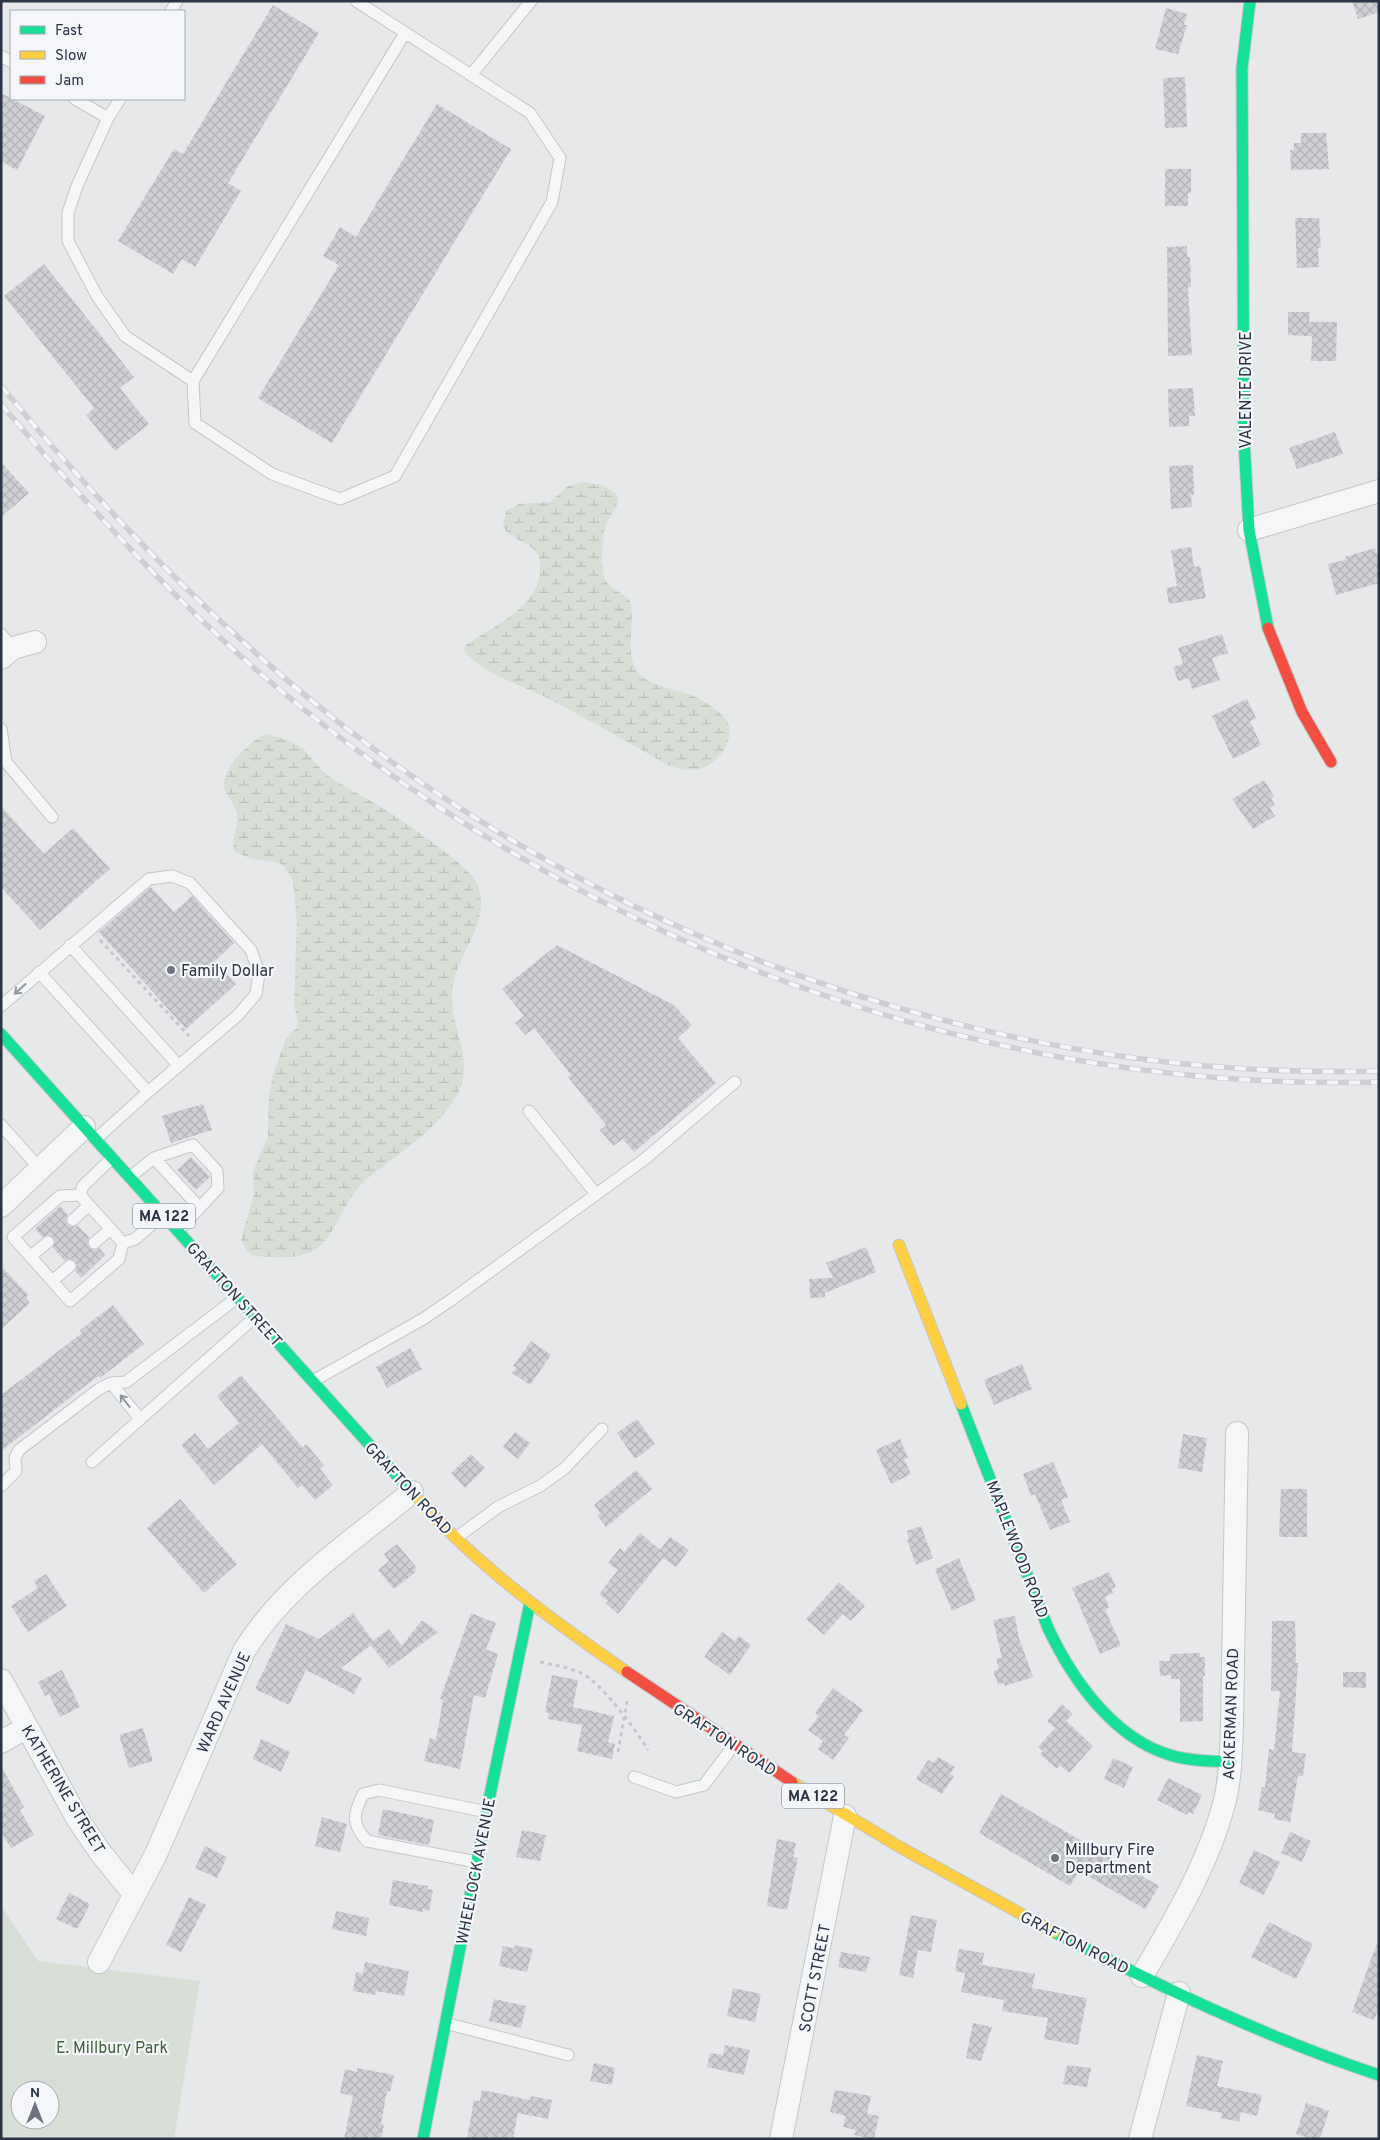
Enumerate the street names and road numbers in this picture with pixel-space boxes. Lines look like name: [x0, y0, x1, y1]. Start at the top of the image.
street label: VALENTE DRIVE: [1237, 331, 1257, 449]
road number: MA 122: [133, 1204, 195, 1228]
street label: GRAFTON STREET: [181, 1239, 286, 1352]
street label: GRAFTON ROAD: [360, 1439, 456, 1540]
street label: MAPLEWOOD ROAD: [981, 1478, 1052, 1621]
street label: ACKERMAN ROAD: [1220, 1648, 1244, 1781]
street label: WARD AVENUE: [194, 1649, 256, 1757]
street label: GRAFTON ROAD: [668, 1700, 779, 1782]
street label: KATHERINE STREET: [16, 1722, 109, 1858]
road number: MA 122: [782, 1784, 844, 1808]
street label: WHEELOCK AVENUE: [453, 1796, 501, 1946]
street label: GRAFTON ROAD: [1016, 1908, 1132, 1980]
street label: SCOTT STREET: [796, 1922, 836, 2034]

